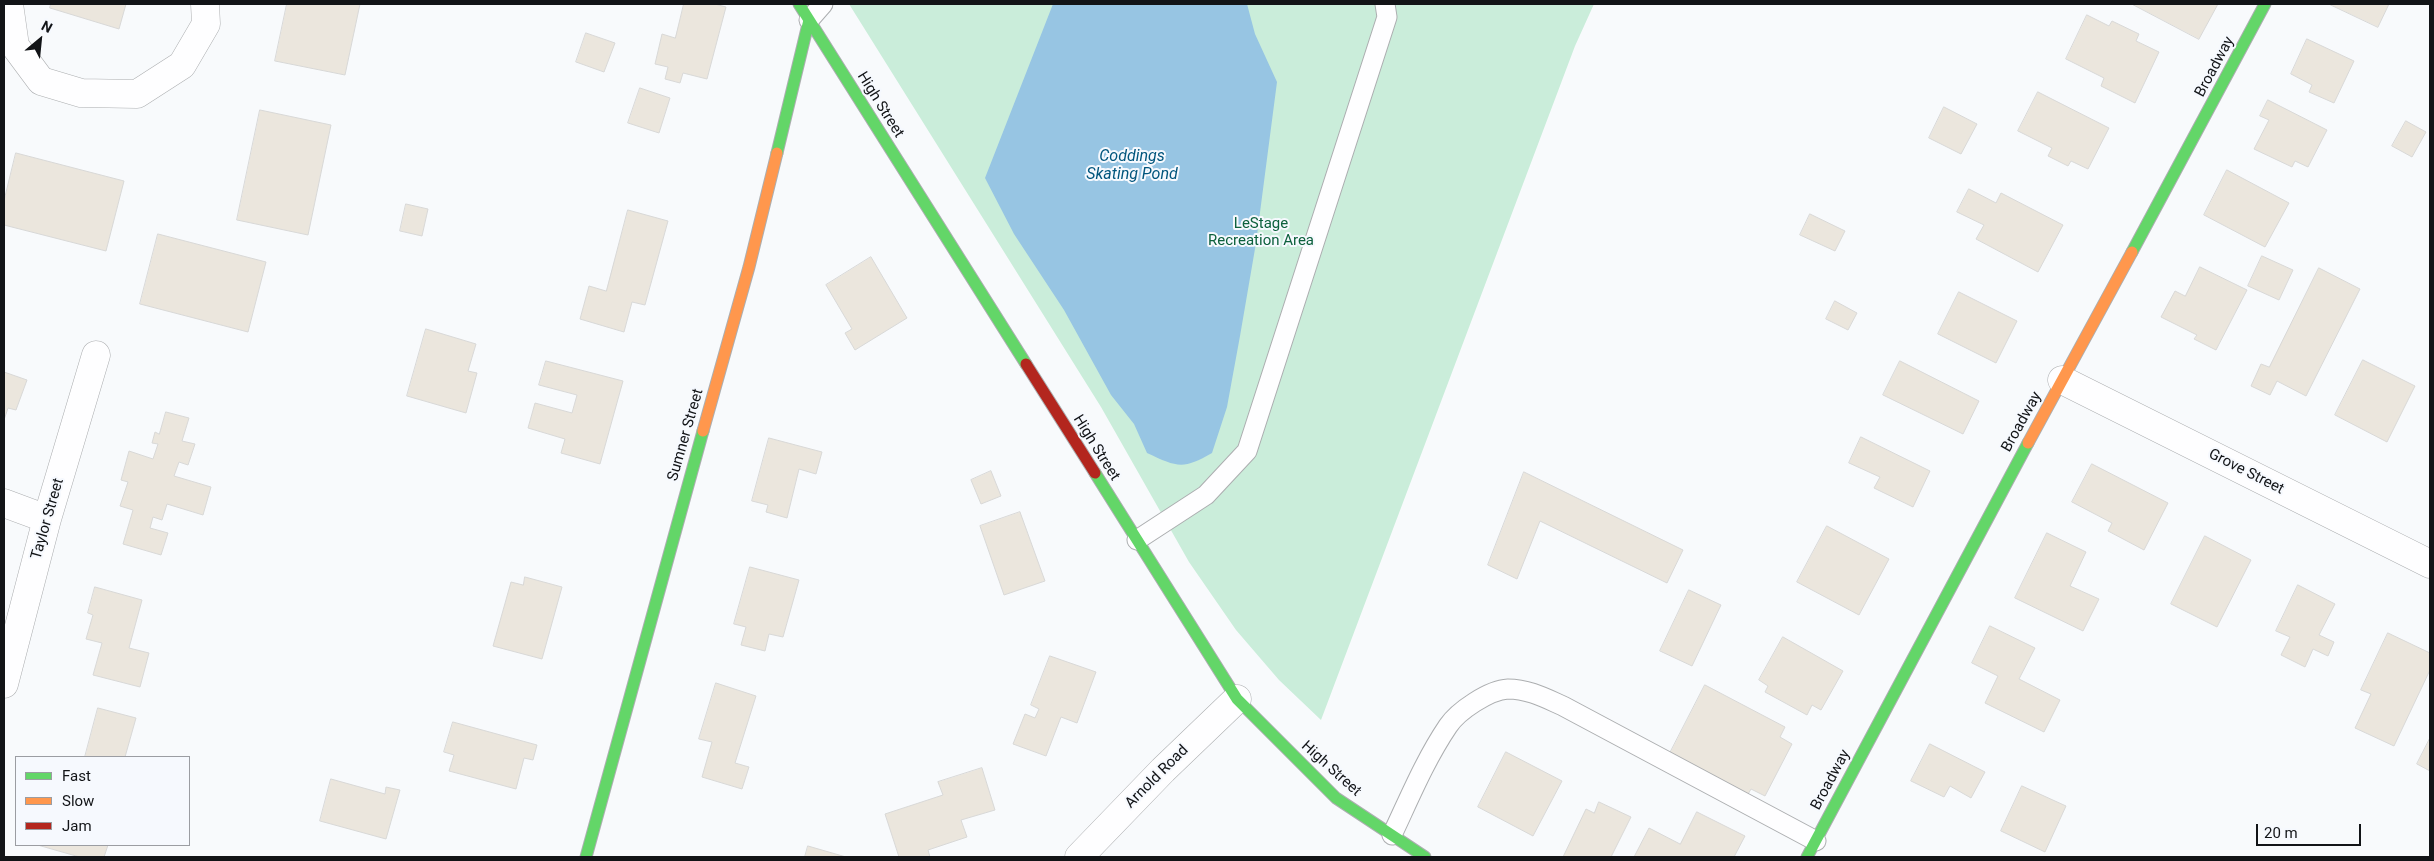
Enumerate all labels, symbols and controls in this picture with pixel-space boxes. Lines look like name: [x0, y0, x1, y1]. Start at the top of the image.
north arrow: [15, 15, 65, 65]
text: N: [39, 17, 55, 36]
street label: Broadway: [2192, 34, 2238, 100]
street label: High Street: [853, 69, 907, 141]
water label: Coddings Skating Pond: [1086, 147, 1178, 185]
park label: LeStage Recreation Area: [1208, 215, 1314, 250]
street label: Sumner Street: [664, 387, 708, 483]
street label: Broadway: [1998, 389, 2046, 455]
street label: High Street: [1069, 412, 1123, 484]
street label: Grove Street: [2205, 445, 2287, 499]
street label: Taylor Street: [28, 476, 68, 562]
street label: High Street: [1297, 737, 1365, 801]
street label: Arnold Road: [1122, 742, 1192, 812]
street label: Broadway: [1808, 747, 1854, 813]
legend: [15, 756, 190, 846]
text: Fast: [62, 767, 91, 785]
text: Slow: [62, 792, 94, 810]
scale bar: [2259, 814, 2364, 846]
text: Jam: [62, 817, 92, 835]
text: 20 m: [2264, 824, 2298, 842]

